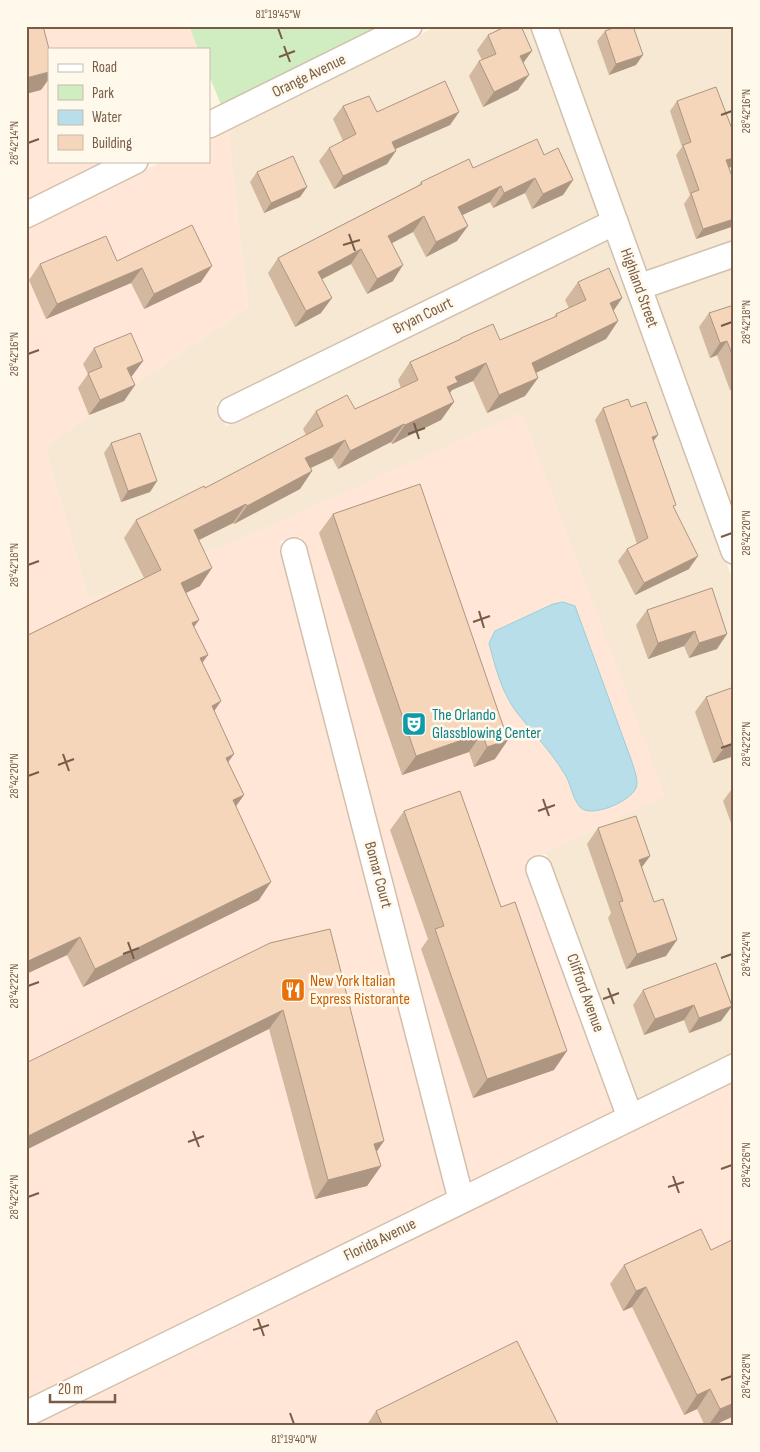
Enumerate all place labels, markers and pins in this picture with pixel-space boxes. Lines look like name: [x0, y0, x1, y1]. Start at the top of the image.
place label: The Orlando Glassblowing Center: [432, 706, 542, 743]
theatre icon: The Orlando Glassblowing Center: [401, 711, 427, 737]
place label: New York Italian Express Ristorante: [310, 972, 410, 1009]
restaurant icon: New York Italian Express Ristorante: [280, 977, 306, 1003]

